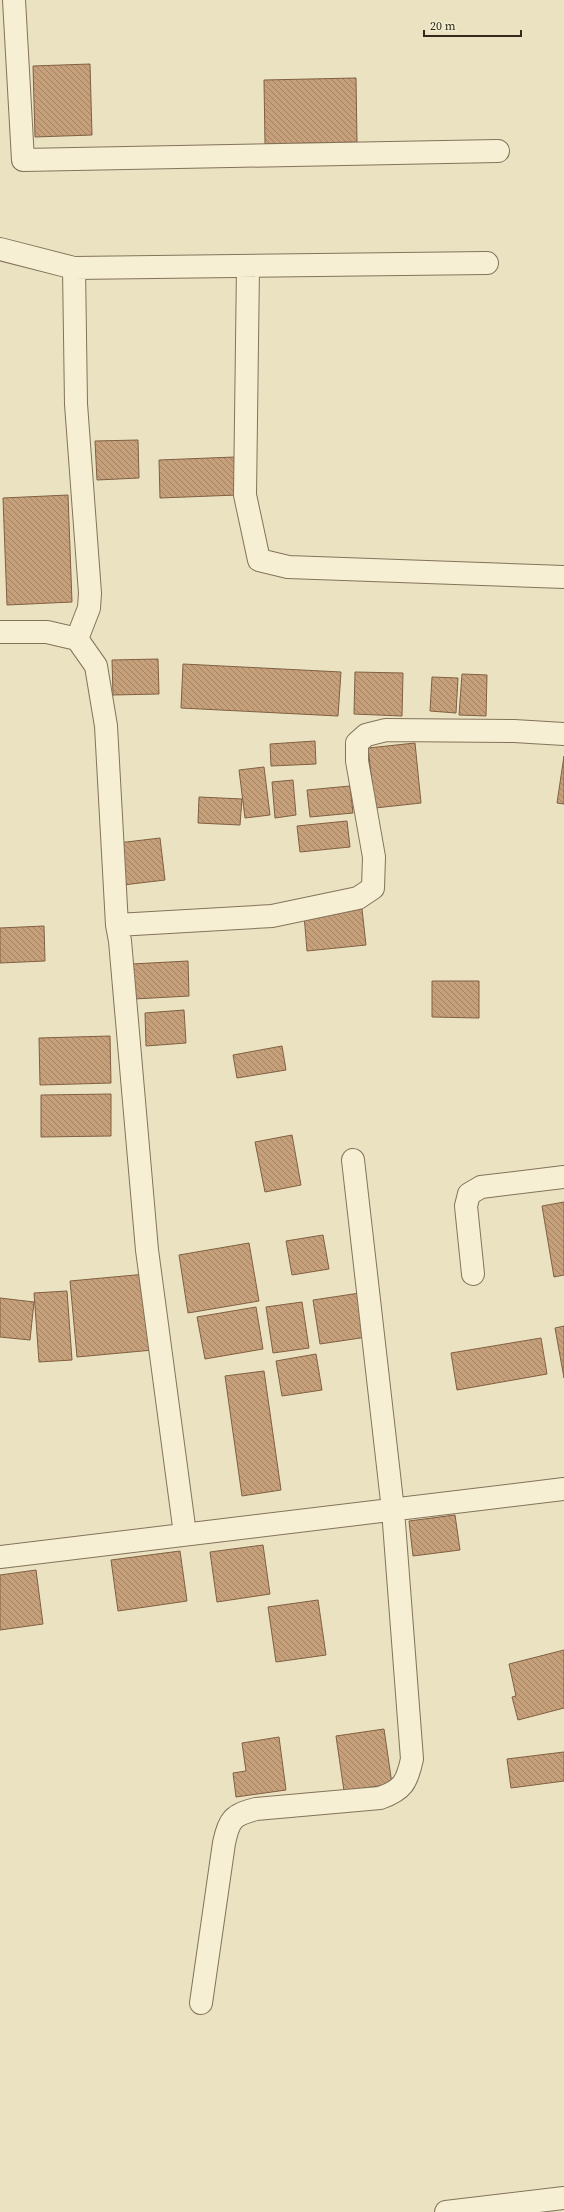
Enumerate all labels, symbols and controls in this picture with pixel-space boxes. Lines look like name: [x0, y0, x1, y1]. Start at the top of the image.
scale bar: [424, 12, 521, 38]
text: 20 m: [430, 18, 456, 34]

